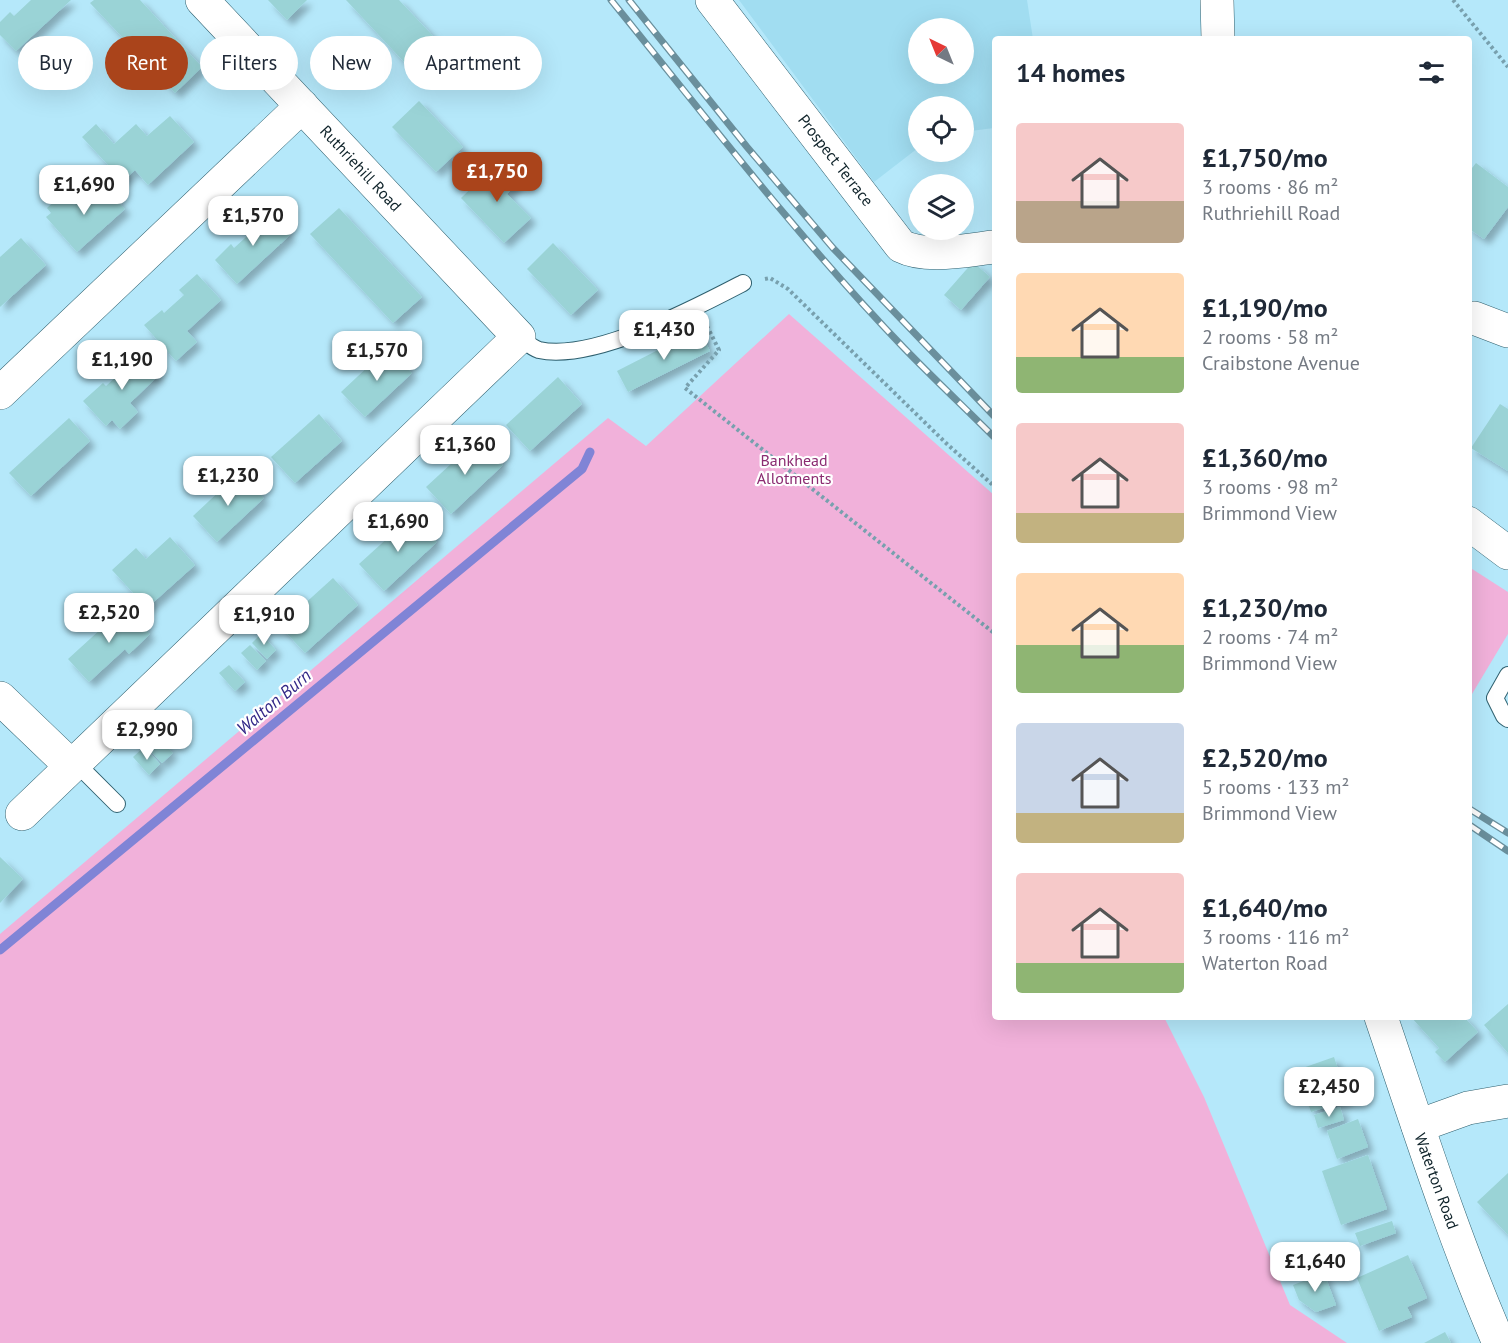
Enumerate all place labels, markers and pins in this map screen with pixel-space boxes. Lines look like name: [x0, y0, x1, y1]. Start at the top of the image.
pin: £1,750: [448, 152, 546, 203]
pin: £1,690: [35, 165, 133, 216]
pin: £1,570: [204, 196, 302, 247]
pin: £1,430: [615, 310, 713, 361]
pin: £1,570: [328, 331, 426, 382]
pin: £1,190: [73, 340, 171, 391]
pin: £1,360: [416, 425, 514, 476]
pin: £1,230: [179, 456, 277, 507]
pin: £1,690: [349, 502, 447, 553]
pin: £2,520: [60, 593, 158, 644]
pin: £1,910: [215, 595, 313, 646]
pin: £2,990: [98, 710, 196, 761]
pin: £2,450: [1280, 1067, 1378, 1118]
pin: £1,640: [1266, 1242, 1364, 1293]

